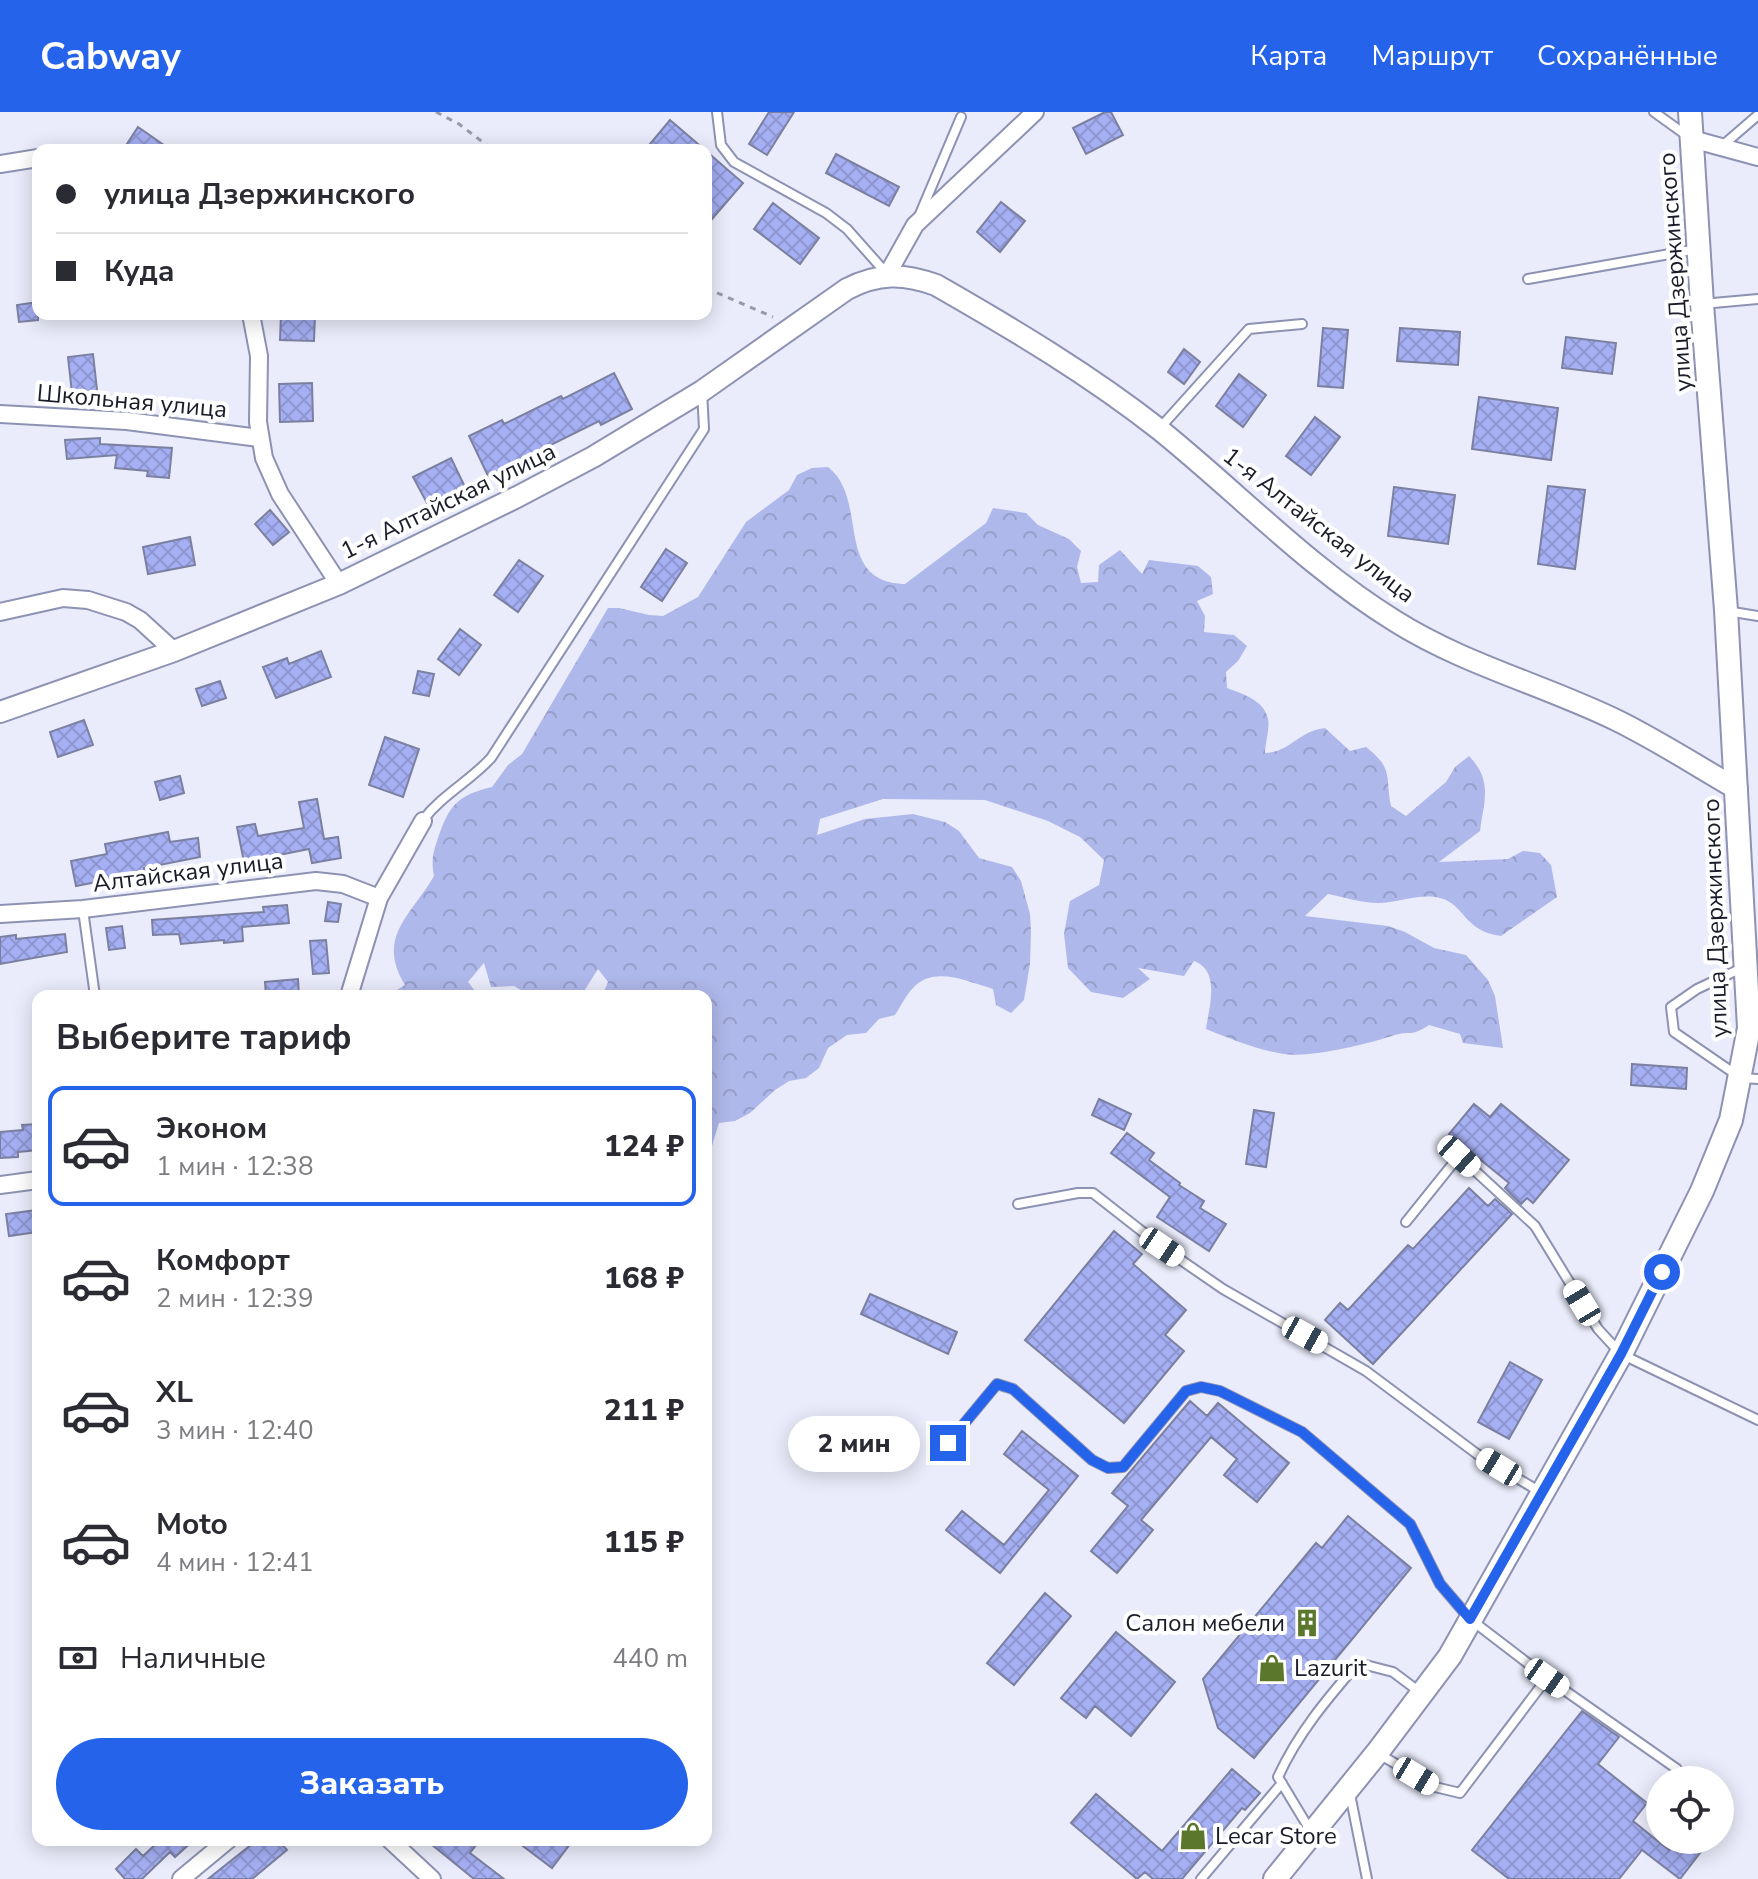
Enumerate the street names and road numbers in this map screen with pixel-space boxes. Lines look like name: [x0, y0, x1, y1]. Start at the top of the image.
street label: улица Дзержинского: [1651, 151, 1699, 393]
street label: Школьная улица: [35, 377, 229, 425]
street label: 1-я Алтайская улица: [335, 435, 561, 567]
street label: 1-я Алтайская улица: [1216, 440, 1422, 610]
street label: улица Дзержинского: [1695, 798, 1735, 1038]
street label: Алтайская улица: [91, 844, 285, 900]

